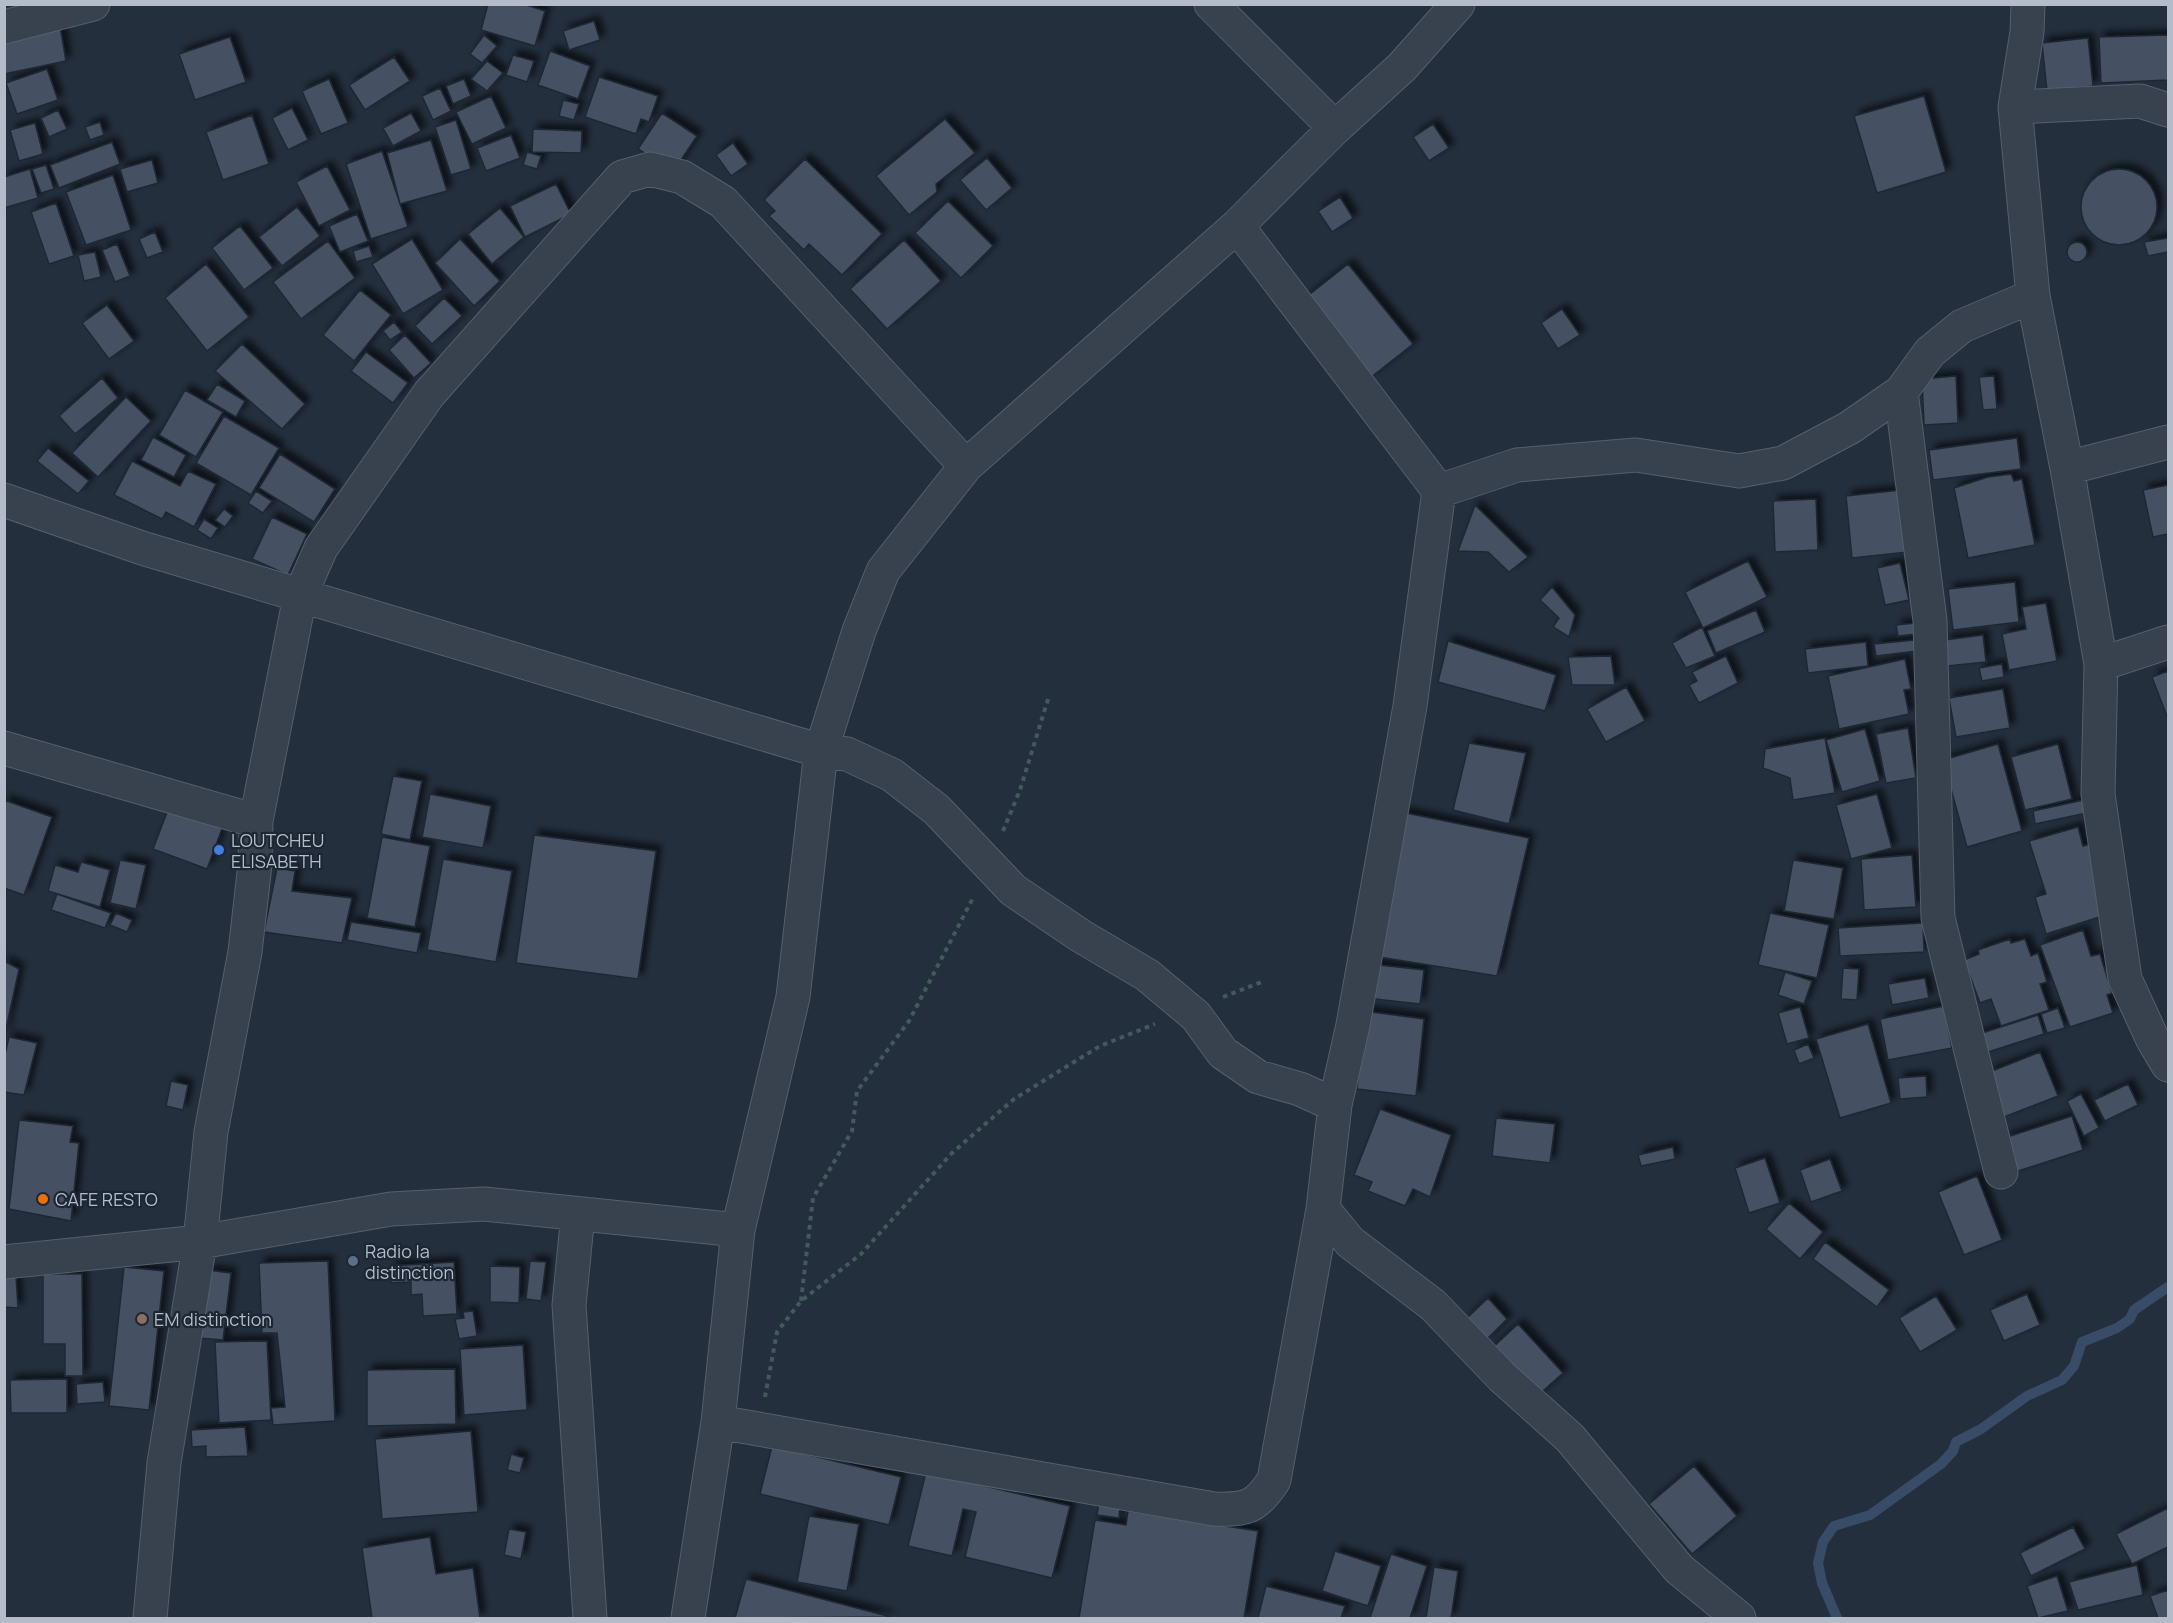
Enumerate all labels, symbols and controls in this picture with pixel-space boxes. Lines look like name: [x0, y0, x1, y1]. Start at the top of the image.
place label: LOUTCHEU ELISABETH: [231, 828, 324, 873]
marker: LOUTCHEU ELISABETH: [212, 843, 226, 857]
place label: CAFE RESTO: [55, 1187, 158, 1211]
marker: CAFE RESTO: [36, 1192, 50, 1206]
place label: Radio la distinction: [365, 1239, 454, 1284]
marker: Radio la distinction: [346, 1254, 360, 1268]
place label: EM distinction: [154, 1307, 272, 1331]
marker: EM distinction: [135, 1312, 149, 1326]

